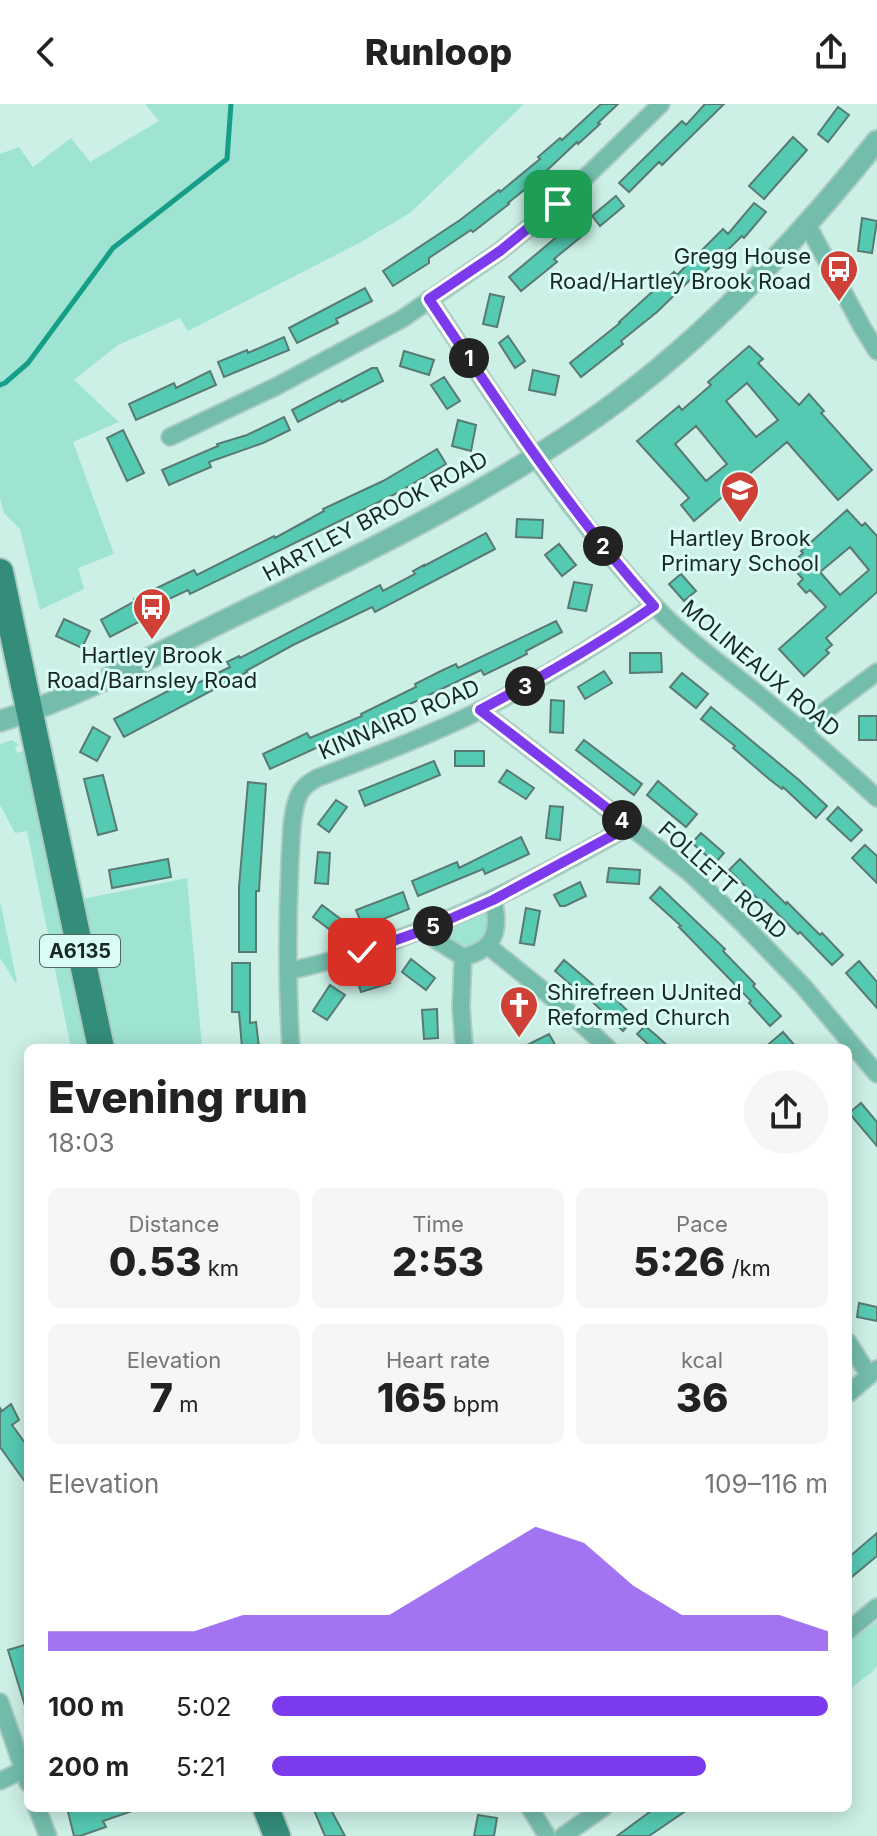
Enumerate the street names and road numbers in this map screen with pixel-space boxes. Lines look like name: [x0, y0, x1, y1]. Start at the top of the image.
street label: HARTLEY BROOK ROAD: [258, 446, 492, 586]
street label: MOLINEAUX ROAD: [677, 594, 845, 742]
street label: KINNAIRD ROAD: [315, 673, 483, 765]
street label: FOLLETT ROAD: [653, 816, 793, 944]
road number: A6135: [40, 935, 120, 967]

